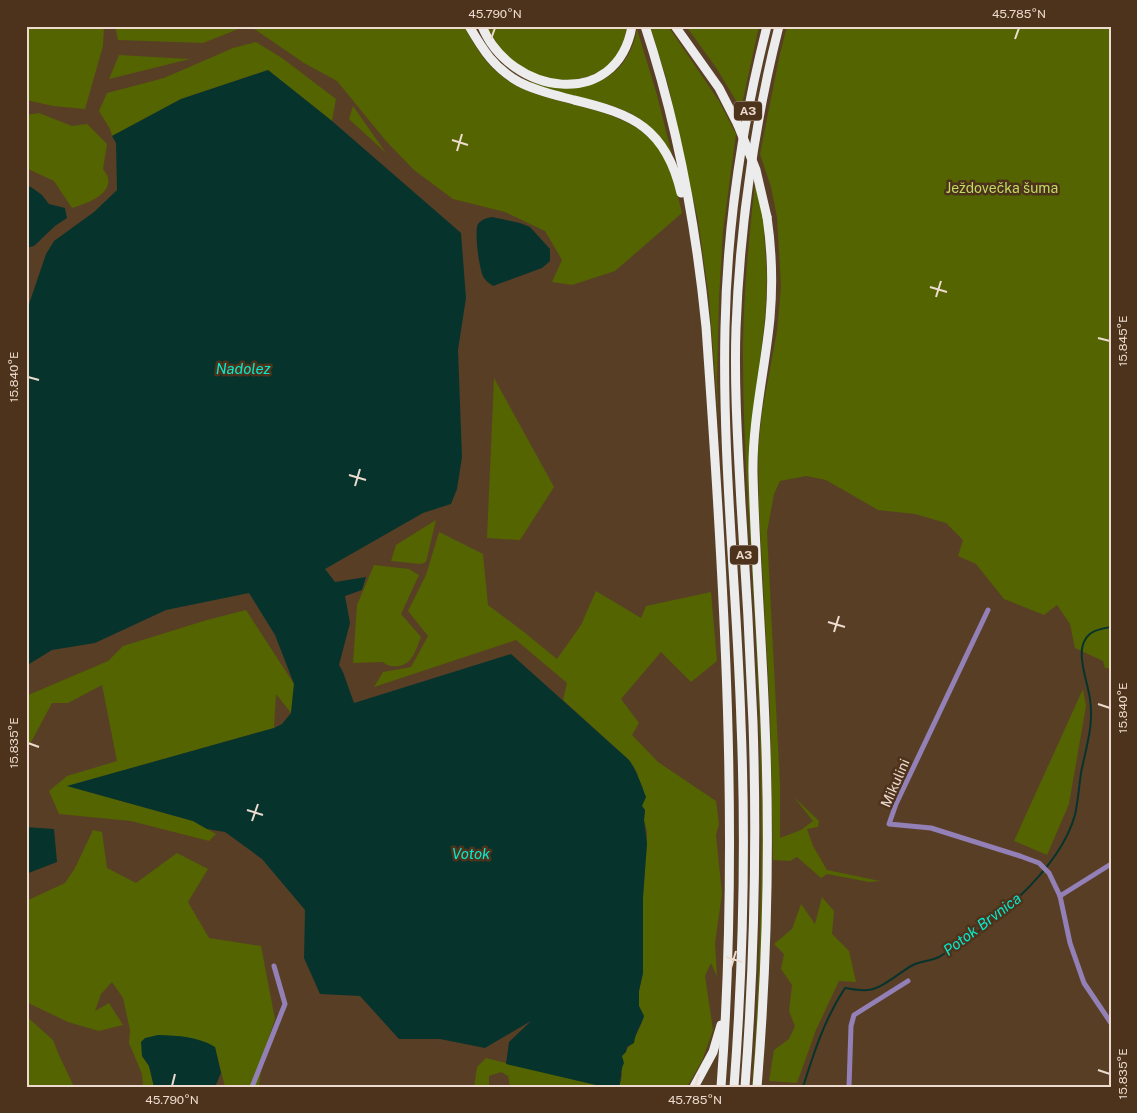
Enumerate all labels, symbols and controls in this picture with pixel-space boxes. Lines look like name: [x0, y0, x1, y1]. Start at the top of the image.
text: 45.790°N: [468, 7, 522, 21]
text: 45.785°N: [992, 7, 1046, 21]
road number: A3: [734, 102, 762, 120]
park label: Ježdovečka šuma: [946, 180, 1058, 196]
text: 15.845°E: [1116, 315, 1130, 367]
text: 15.840°E: [7, 352, 21, 402]
water label: Nadolez: [216, 360, 270, 377]
road number: A3: [730, 546, 758, 564]
text: 15.840°E: [1116, 683, 1130, 733]
text: 15.835°E: [7, 717, 21, 769]
street label: Mikulini: [877, 756, 913, 810]
water label: Votok: [452, 845, 491, 862]
water label: Potok Brvnica: [940, 889, 1024, 959]
text: 15.835°E: [1116, 1048, 1130, 1100]
text: 45.790°N: [145, 1093, 199, 1107]
text: 45.785°N: [668, 1093, 722, 1107]

